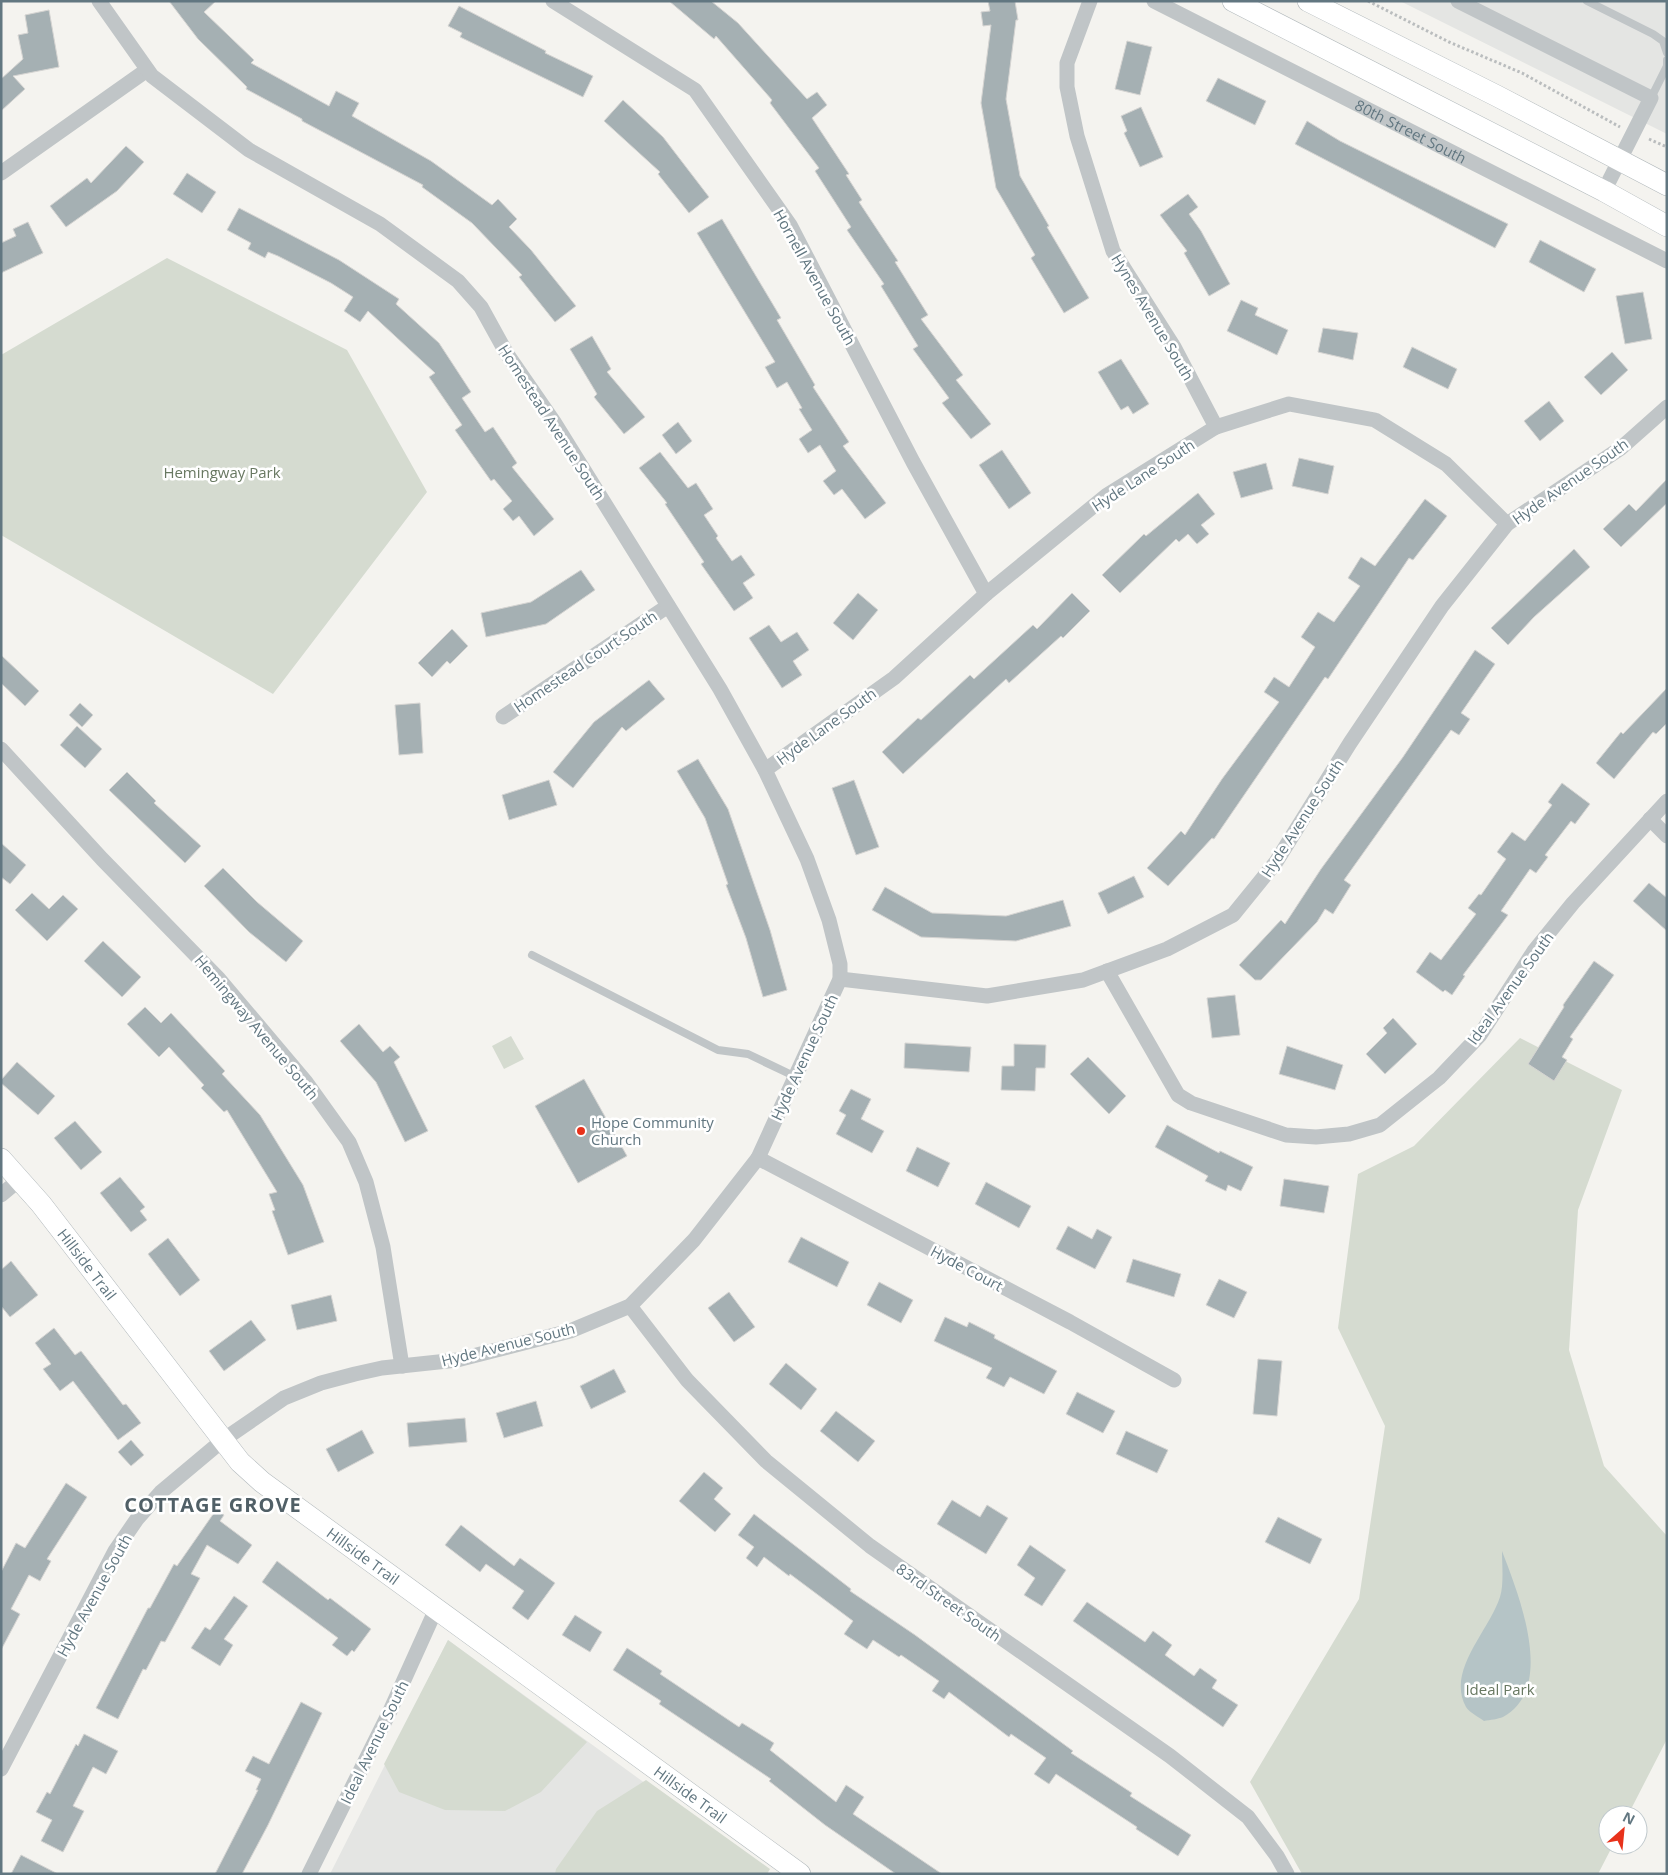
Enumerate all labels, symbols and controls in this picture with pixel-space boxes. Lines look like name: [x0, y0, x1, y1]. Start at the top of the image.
street label: 80th Street South: [1352, 95, 1470, 168]
street label: Hornell Avenue South: [769, 205, 861, 349]
street label: Hynes Avenue South: [1107, 250, 1199, 384]
street label: Homestead Avenue South: [494, 340, 610, 504]
street label: Hyde Avenue South: [1508, 433, 1632, 529]
street label: Hyde Lane South: [1088, 434, 1198, 516]
park label: Hemingway Park: [163, 462, 281, 482]
street label: Homestead Court South: [509, 606, 661, 716]
street label: Hyde Lane South: [772, 683, 880, 769]
street label: Hyde Avenue South: [1256, 755, 1348, 881]
street label: Ideal Avenue South: [1462, 928, 1558, 1048]
street label: Hemingway Avenue South: [191, 950, 323, 1104]
street label: Hyde Avenue South: [766, 991, 842, 1123]
place label: Hope Community Church: [591, 1112, 714, 1149]
marker: Hope Community Church: [575, 1125, 587, 1137]
street label: Hillside Trail: [53, 1224, 121, 1304]
street label: Hyde Court: [927, 1241, 1007, 1295]
street label: Hyde Avenue South: [439, 1318, 577, 1370]
district label: COTTAGE GROVE: [124, 1491, 302, 1518]
street label: Hillside Trail: [323, 1523, 404, 1589]
street label: Hyde Avenue South: [52, 1530, 136, 1660]
street label: 83rd Street South: [893, 1558, 1005, 1646]
street label: Ideal Avenue South: [335, 1677, 413, 1807]
park label: Ideal Park: [1465, 1679, 1535, 1699]
street label: Hillside Trail: [650, 1761, 731, 1827]
north arrow: [1598, 1805, 1648, 1855]
text: N: [1620, 1807, 1639, 1829]

